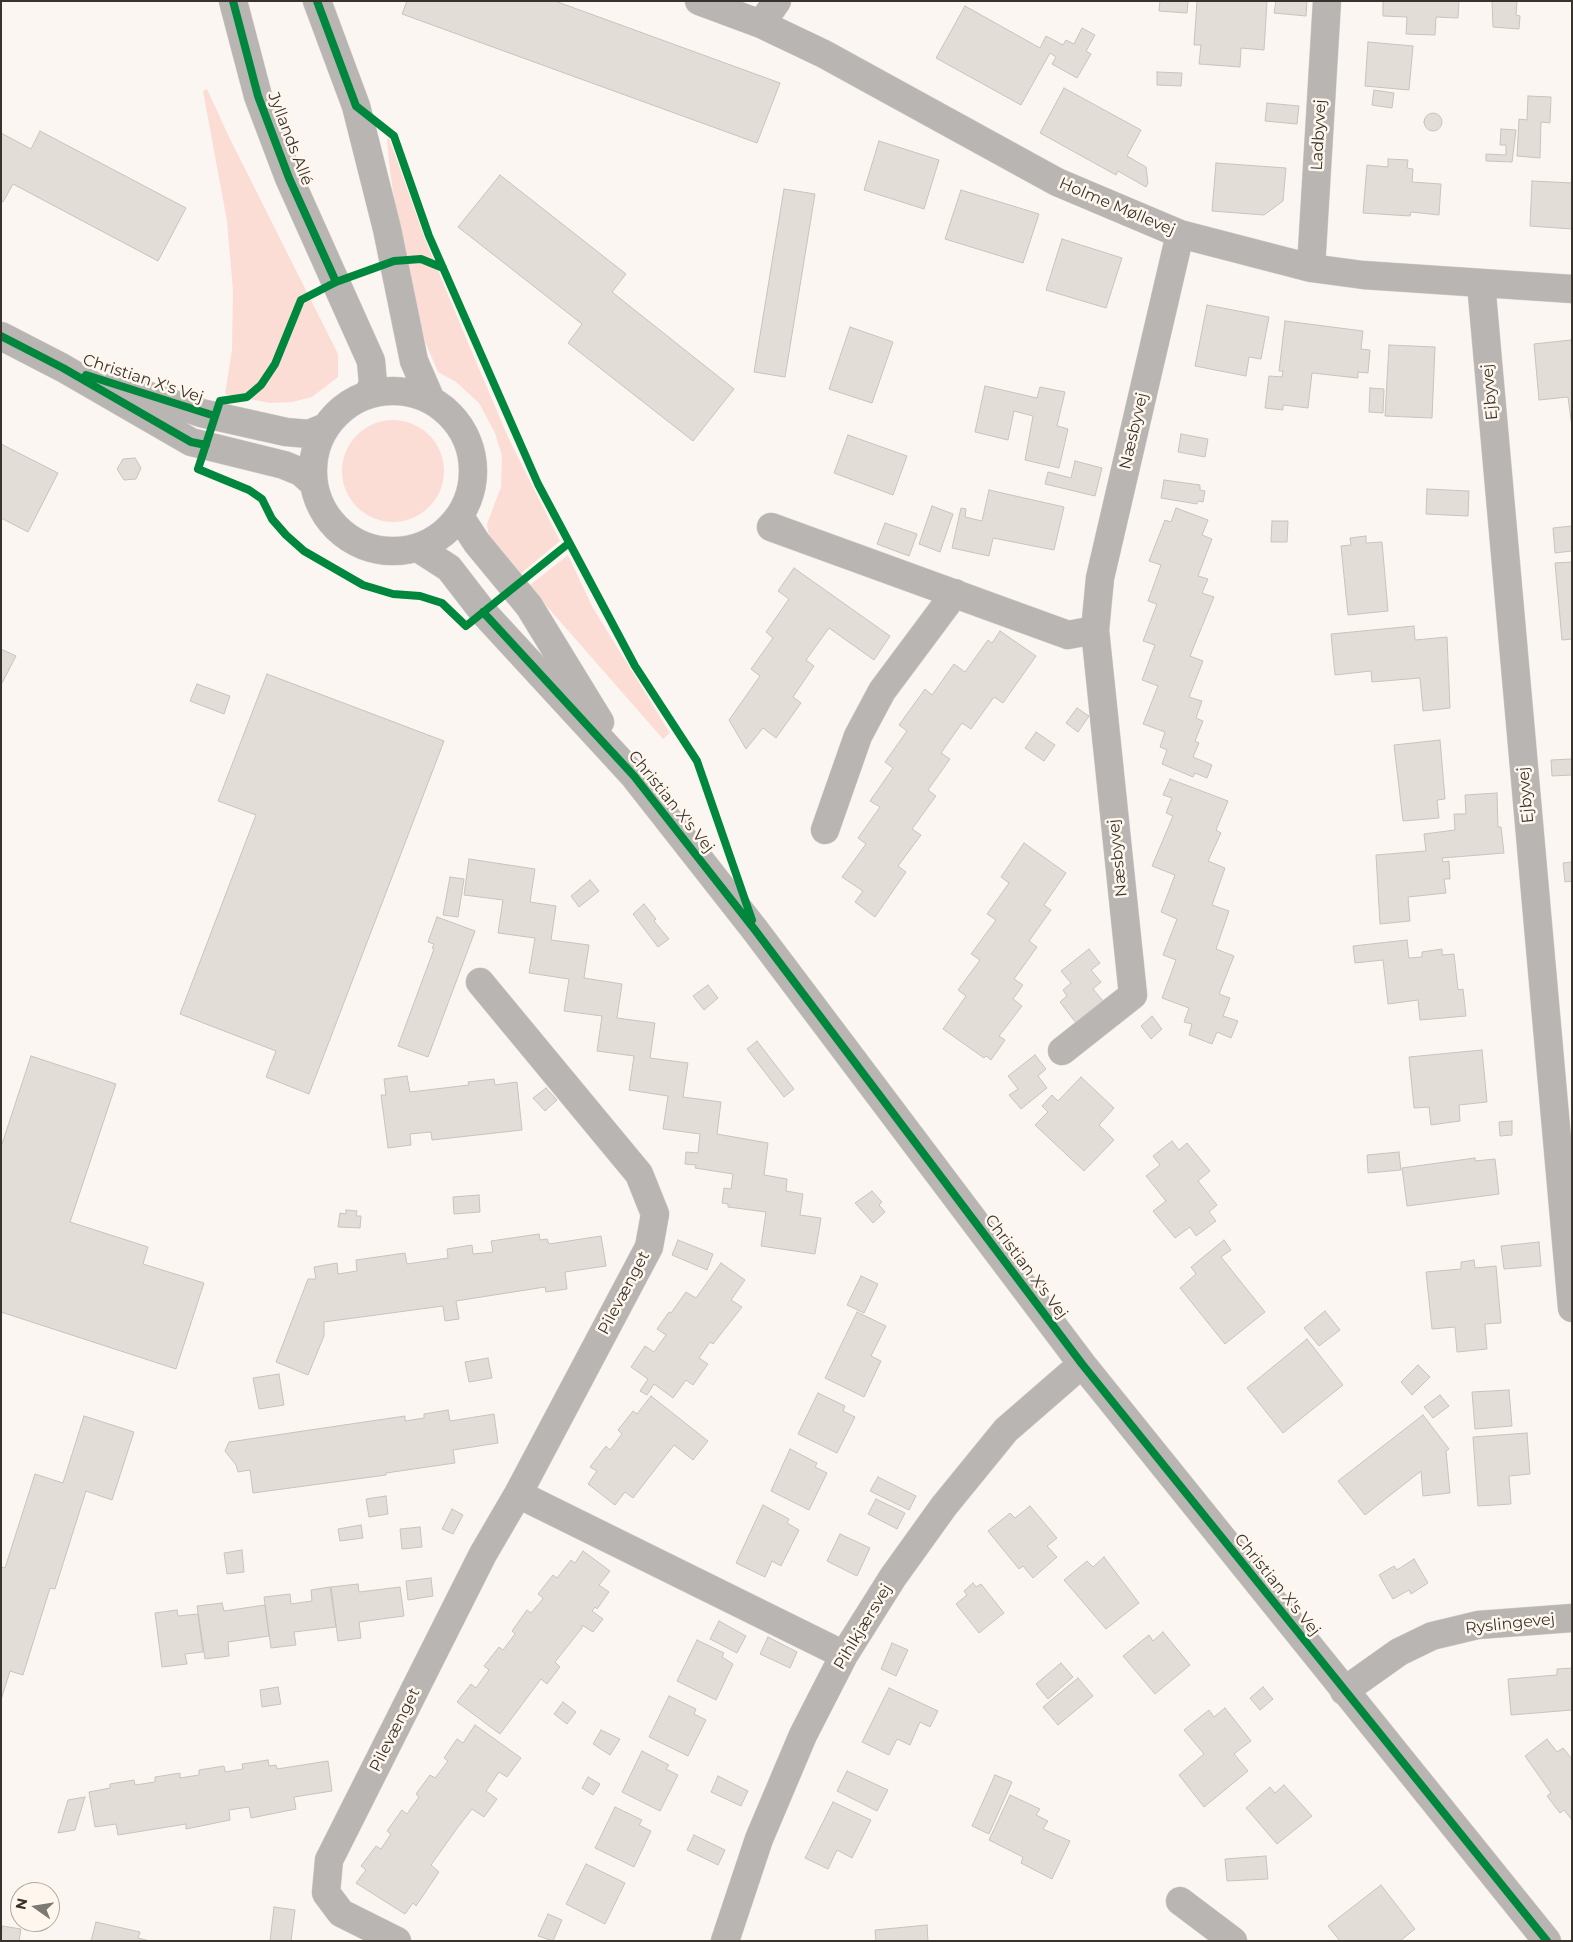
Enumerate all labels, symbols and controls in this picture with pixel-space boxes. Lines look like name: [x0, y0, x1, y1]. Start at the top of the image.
street label: Jyllands Allé: [263, 90, 317, 188]
street label: Ladbyvej: [1308, 99, 1330, 171]
street label: Holme Møllevej: [1056, 174, 1178, 240]
street label: Christian X's Vej: [80, 350, 206, 408]
street label: Ejbyvej: [1478, 363, 1502, 421]
street label: Næsbyvej: [1116, 391, 1152, 471]
street label: Christian X's Vej: [624, 747, 718, 857]
street label: Ejbyvej: [1514, 766, 1538, 824]
street label: Næsbyvej: [1104, 818, 1132, 898]
street label: Christian X's Vej: [980, 1211, 1072, 1323]
street label: Pilevænget: [594, 1248, 654, 1338]
street label: Christian X's Vej: [1230, 1530, 1324, 1640]
street label: Pihlkjærsvej: [830, 1581, 896, 1673]
street label: Ryslingevej: [1464, 1610, 1556, 1638]
street label: Pilevænget: [366, 1685, 424, 1775]
north arrow: [10, 1882, 60, 1932]
text: N: [11, 1896, 31, 1911]

